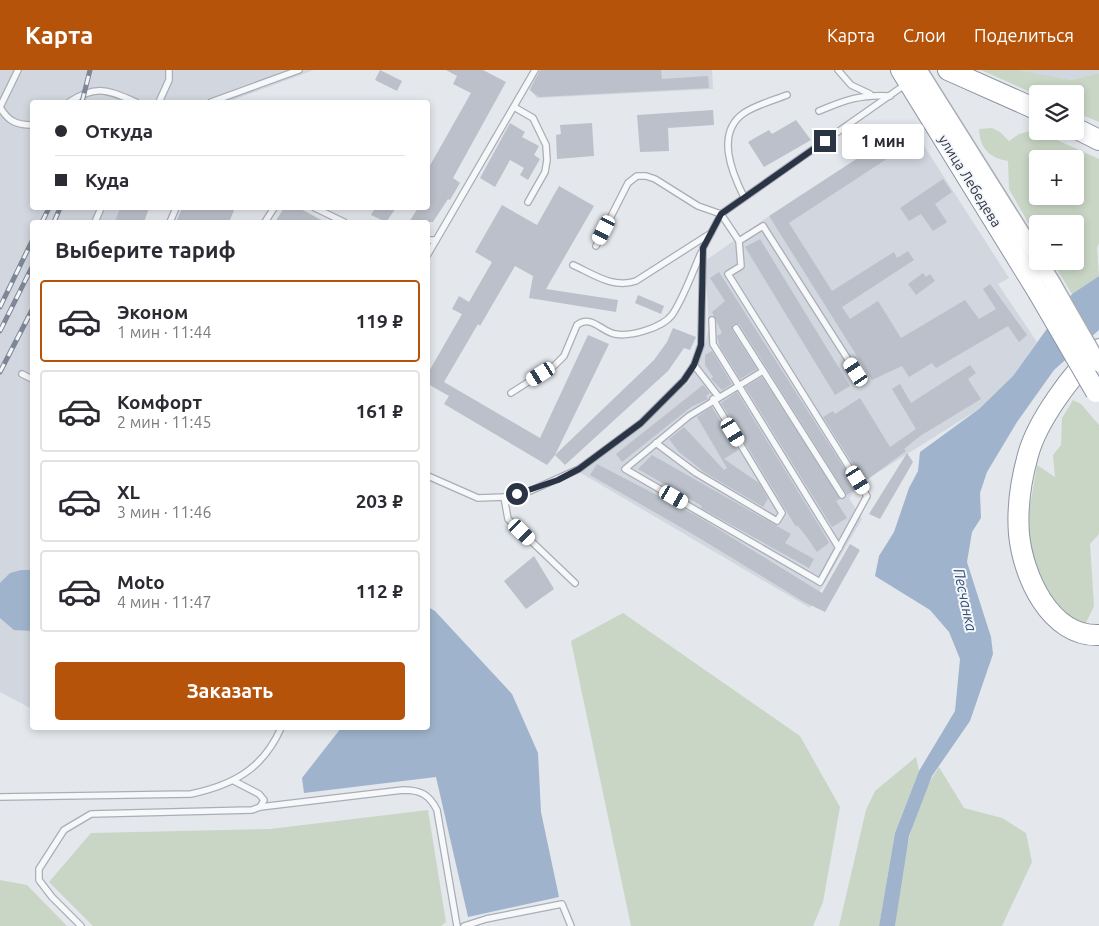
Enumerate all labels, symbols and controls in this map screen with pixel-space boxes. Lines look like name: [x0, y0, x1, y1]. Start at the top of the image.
text: Карта: [25, 22, 93, 49]
text: Карта: [827, 25, 875, 45]
text: Слои: [903, 25, 946, 45]
text: Поделиться: [974, 25, 1074, 45]
map controls: [1029, 85, 1084, 270]
button: layers: [1029, 85, 1084, 140]
text: Откуда: [85, 120, 153, 142]
callout: 1 мин: [842, 124, 925, 158]
route end: [814, 130, 836, 152]
text: 1 мин: [861, 132, 905, 150]
street label: улица Лебедева: [935, 132, 1005, 230]
button: +: [1029, 150, 1084, 205]
text: Куда: [85, 169, 129, 191]
car: [590, 213, 617, 247]
button: −: [1029, 215, 1084, 270]
text: Выберите тариф: [55, 237, 236, 262]
icon: car: [57, 299, 102, 344]
text: Эконом: [117, 301, 188, 323]
text: 119 ₽: [356, 310, 403, 332]
text: 1 мин · 11:44: [117, 323, 211, 341]
car: [841, 355, 870, 389]
car: [524, 360, 557, 388]
icon: car: [57, 389, 102, 434]
text: Комфорт: [117, 391, 202, 413]
text: 161 ₽: [356, 400, 403, 422]
text: 2 мин · 11:45: [117, 413, 211, 431]
car: [718, 415, 747, 449]
car: [843, 463, 872, 497]
icon: car: [57, 479, 102, 524]
text: XL: [117, 481, 140, 503]
route start: [506, 483, 528, 505]
car: [657, 483, 690, 511]
text: 203 ₽: [356, 490, 403, 512]
text: 3 мин · 11:46: [117, 503, 211, 521]
car: [505, 516, 538, 548]
water label: Песчанка: [951, 567, 980, 633]
icon: car: [57, 569, 102, 614]
text: Moto: [117, 571, 165, 593]
text: 112 ₽: [356, 580, 403, 602]
text: 4 мин · 11:47: [117, 593, 211, 611]
button: Заказать: [55, 662, 405, 720]

